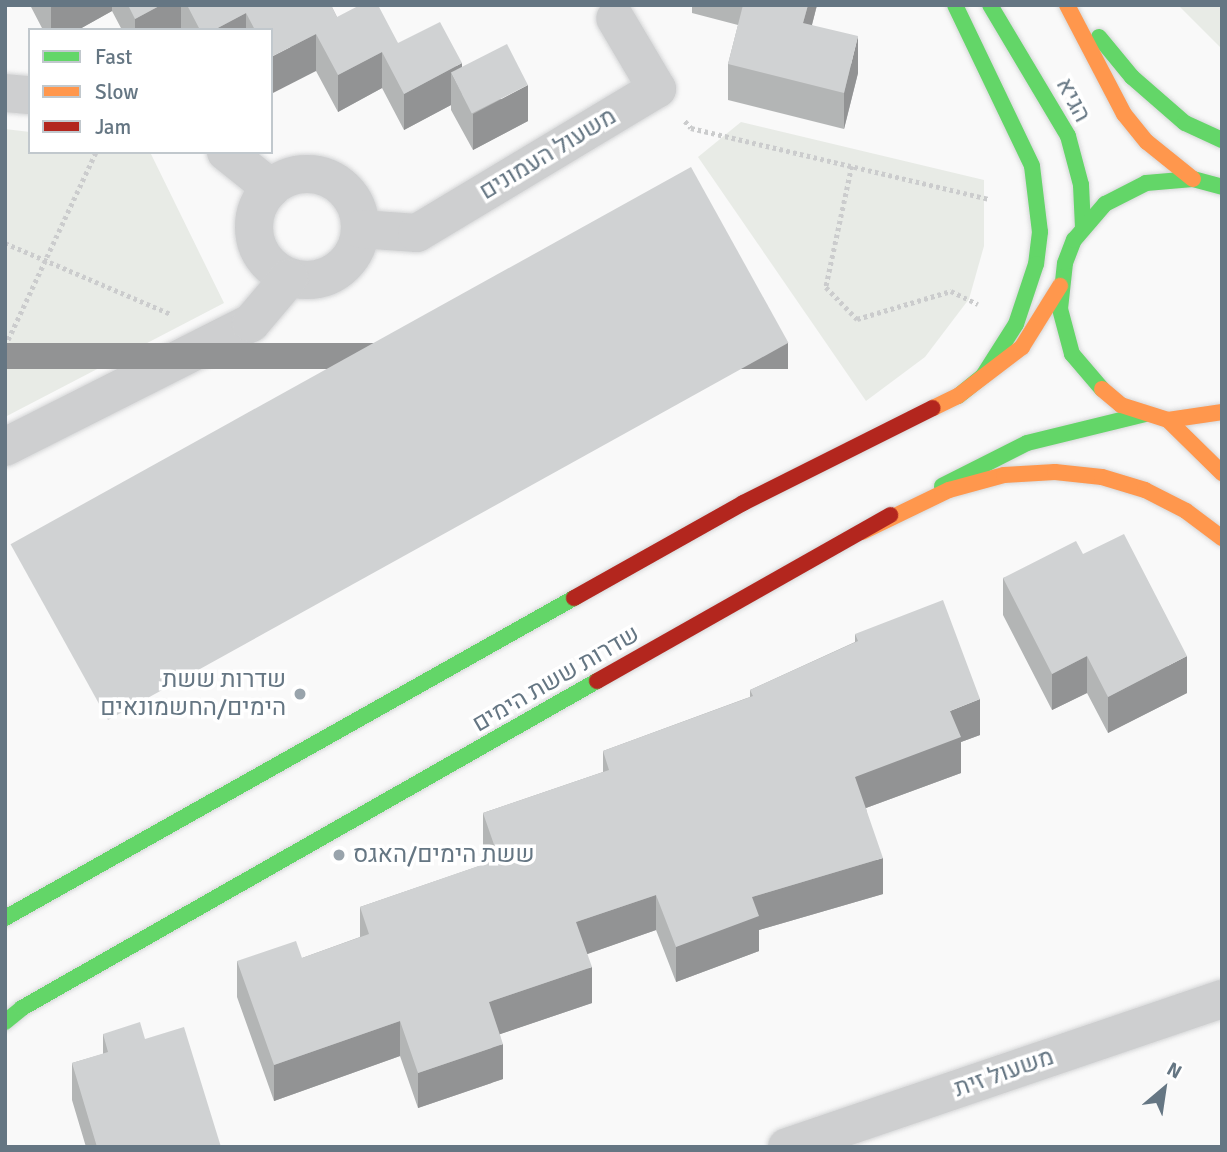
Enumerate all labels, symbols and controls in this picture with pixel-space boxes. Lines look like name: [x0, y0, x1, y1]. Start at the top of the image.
legend: [28, 28, 273, 154]
text: Fast: [95, 44, 132, 70]
street label: הגיא: [1049, 73, 1097, 127]
text: Slow: [95, 79, 139, 105]
street label: משעול העמונים: [474, 102, 622, 206]
text: Jam: [95, 114, 131, 140]
street label: שדרות ששת הימים: [467, 619, 645, 739]
place label: שדרות ששת הימים/החשמונאים: [100, 666, 286, 722]
marker: שדרות ששת הימים/החשמונאים: [292, 686, 308, 702]
place label: ששת הימים/האגס: [353, 841, 535, 869]
marker: ששת הימים/האגס: [331, 847, 347, 863]
street label: משעול זית: [950, 1043, 1058, 1103]
north arrow: [1129, 1054, 1199, 1124]
text: N: [1163, 1057, 1186, 1084]

